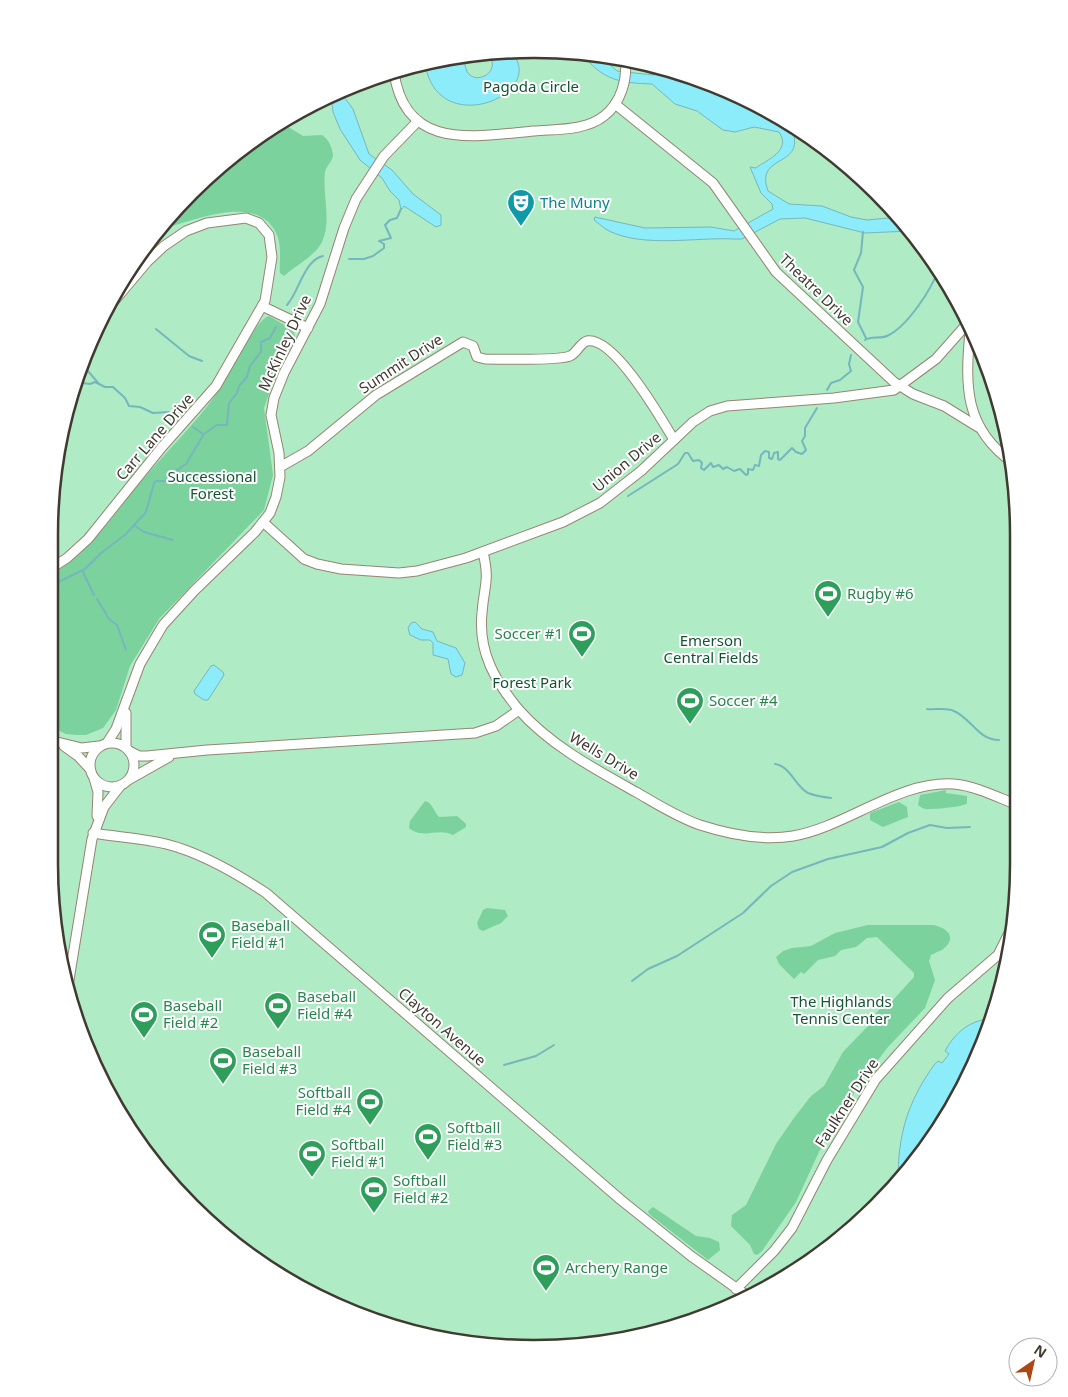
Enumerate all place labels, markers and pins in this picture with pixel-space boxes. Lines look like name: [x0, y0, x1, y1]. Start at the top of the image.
theatre icon: The Muny: [506, 188, 536, 227]
place label: The Muny: [540, 192, 610, 212]
sports icon: Rugby #6: [813, 579, 843, 618]
place label: Rugby #6: [847, 583, 914, 603]
sports icon: Soccer #1: [567, 619, 597, 658]
place label: Soccer #1: [494, 623, 563, 643]
sports icon: Soccer #4: [675, 686, 705, 725]
place label: Soccer #4: [709, 690, 778, 710]
place label: Baseball Field #1: [231, 915, 290, 952]
sports icon: Baseball Field #1: [197, 920, 227, 959]
place label: Baseball Field #4: [297, 986, 356, 1023]
sports icon: Baseball Field #4: [263, 991, 293, 1030]
place label: Baseball Field #2: [163, 995, 222, 1032]
sports icon: Baseball Field #2: [129, 1000, 159, 1039]
place label: Baseball Field #3: [242, 1041, 301, 1078]
sports icon: Baseball Field #3: [208, 1046, 238, 1085]
place label: Softball Field #4: [296, 1082, 351, 1119]
sports icon: Softball Field #4: [355, 1087, 385, 1126]
place label: Softball Field #3: [447, 1117, 502, 1154]
sports icon: Softball Field #3: [413, 1122, 443, 1161]
place label: Softball Field #1: [331, 1134, 386, 1171]
sports icon: Softball Field #1: [297, 1139, 327, 1178]
place label: Softball Field #2: [393, 1170, 448, 1207]
sports icon: Softball Field #2: [359, 1175, 389, 1214]
sports icon: Archery Range: [531, 1253, 561, 1292]
place label: Archery Range: [565, 1257, 668, 1277]

